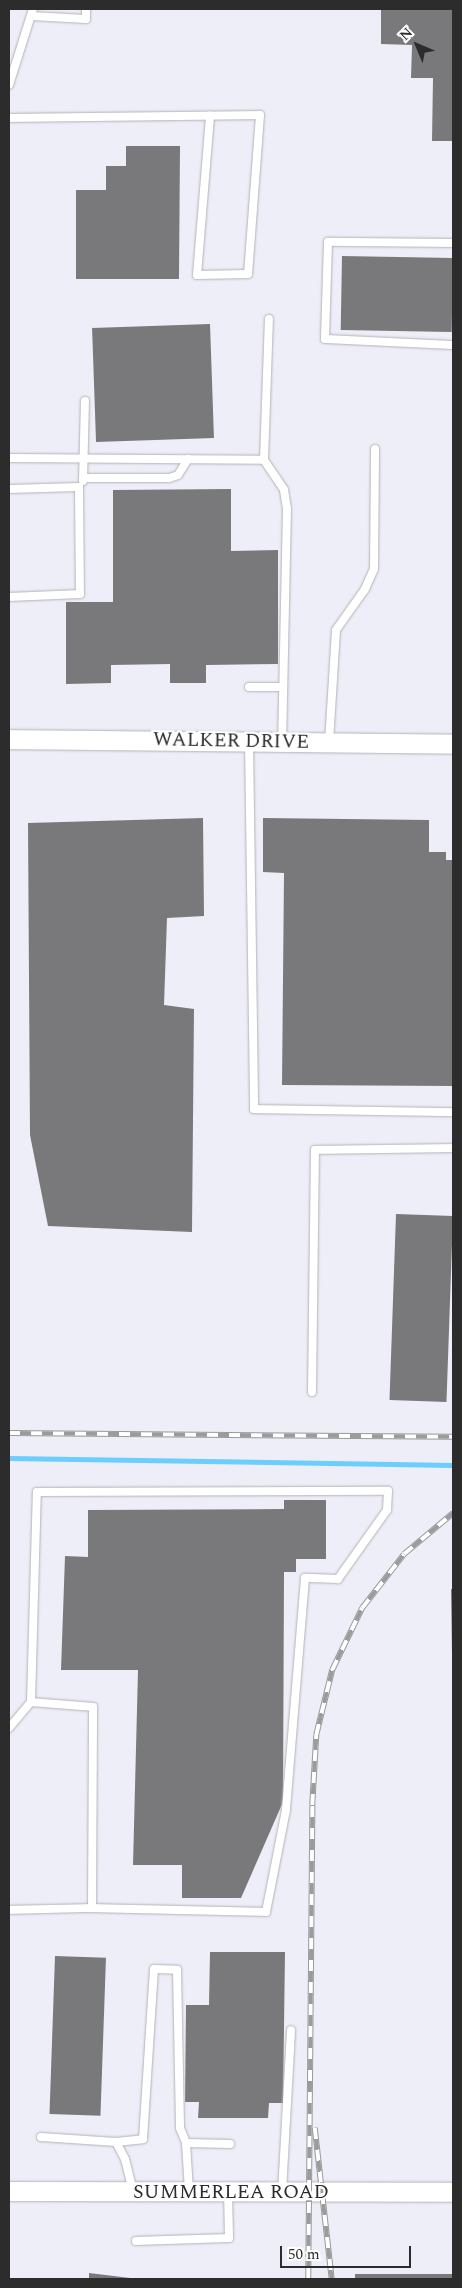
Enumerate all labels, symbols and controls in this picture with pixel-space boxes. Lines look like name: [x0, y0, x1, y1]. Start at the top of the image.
north arrow: [392, 20, 442, 70]
text: N: [395, 23, 418, 46]
street label: WALKER DRIVE: [153, 728, 309, 754]
street label: SUMMERLEA ROAD: [133, 2180, 329, 2204]
scale bar: [282, 2236, 413, 2268]
text: 50 m: [288, 2243, 320, 2266]

